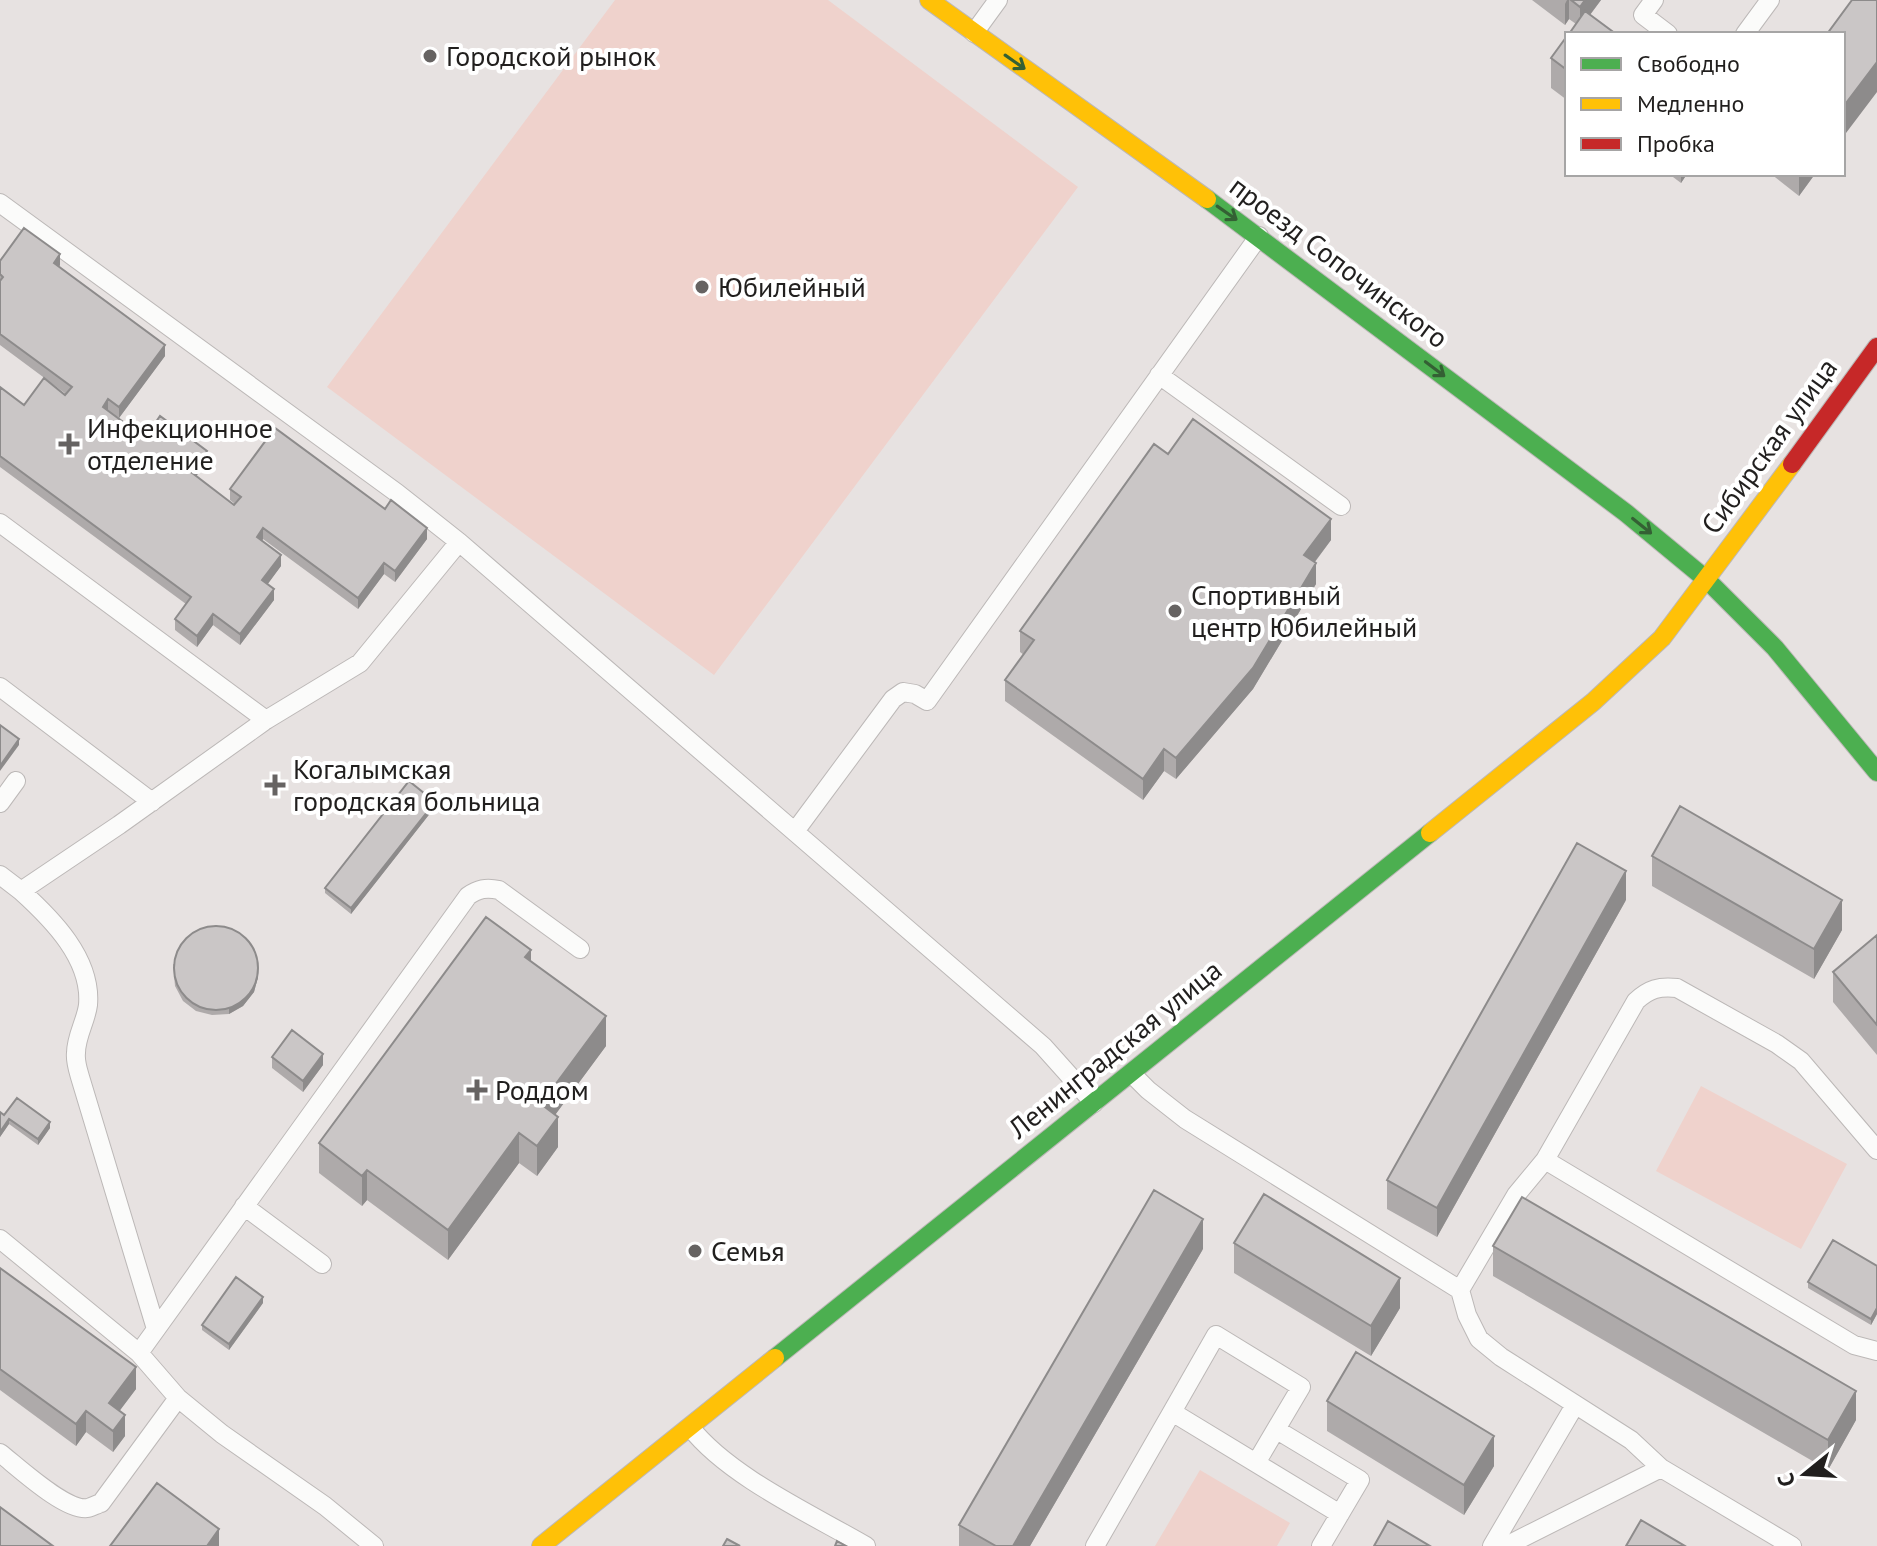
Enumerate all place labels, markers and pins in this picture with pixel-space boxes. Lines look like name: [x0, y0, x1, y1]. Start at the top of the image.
place label: Городской рынок: [446, 37, 657, 74]
marker: Городской рынок: [421, 47, 439, 65]
place label: Юбилейный: [718, 268, 866, 305]
marker: Юбилейный: [693, 278, 711, 296]
place label: Инфекционное отделение: [87, 409, 273, 478]
marker: Инфекционное отделение: [58, 433, 80, 455]
place label: Спортивный центр Юбилейный: [1191, 576, 1417, 645]
marker: Спортивный центр Юбилейный: [1166, 602, 1184, 620]
place label: Когалымская городская больница: [293, 750, 540, 819]
marker: Когалымская городская больница: [264, 774, 286, 796]
place label: Роддом: [495, 1071, 589, 1108]
marker: Роддом: [466, 1079, 488, 1101]
place label: Семья: [711, 1232, 785, 1269]
marker: Семья: [686, 1242, 704, 1260]

